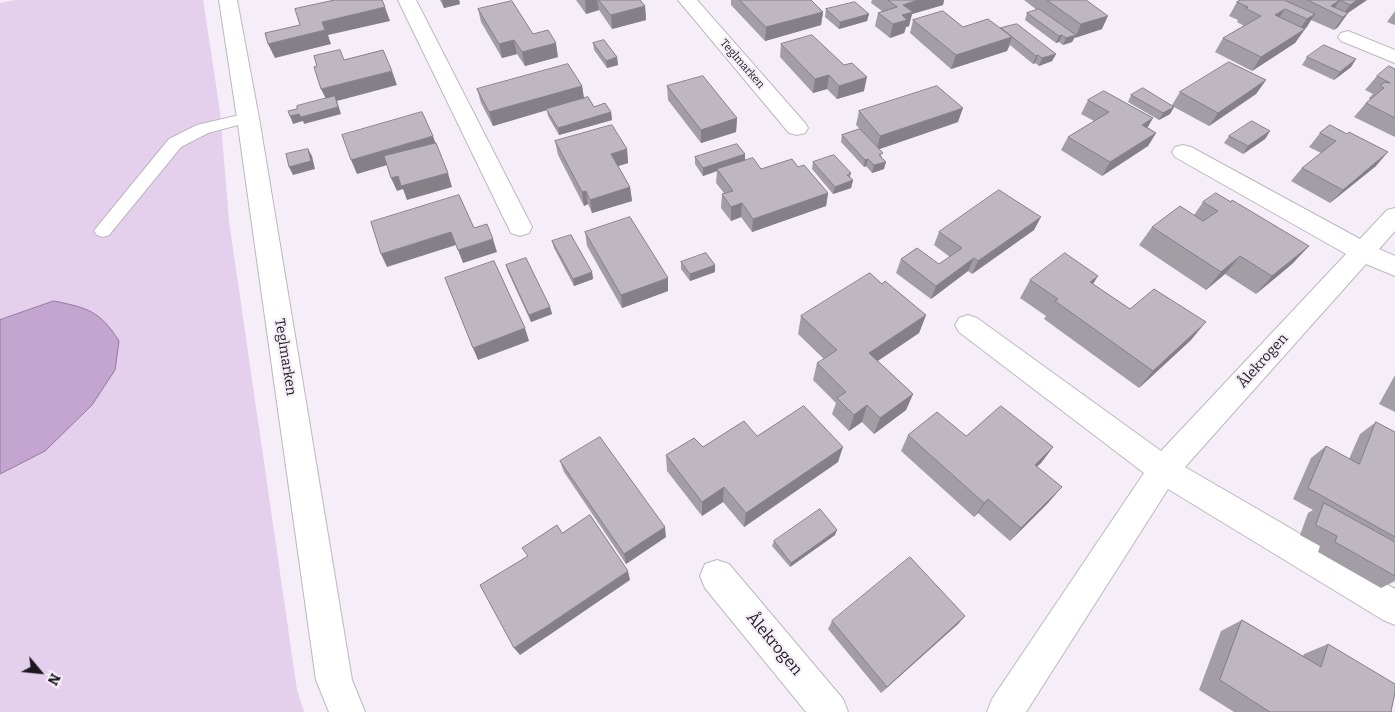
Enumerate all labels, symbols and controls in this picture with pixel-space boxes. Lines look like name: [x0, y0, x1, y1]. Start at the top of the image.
street label: Teglmarken: [717, 37, 767, 91]
street label: Teglmarken: [271, 317, 299, 397]
street label: Ålekrogen: [1234, 330, 1292, 392]
street label: Ålekrogen: [742, 608, 806, 680]
north arrow: [15, 647, 65, 697]
text: N: [44, 671, 64, 688]

